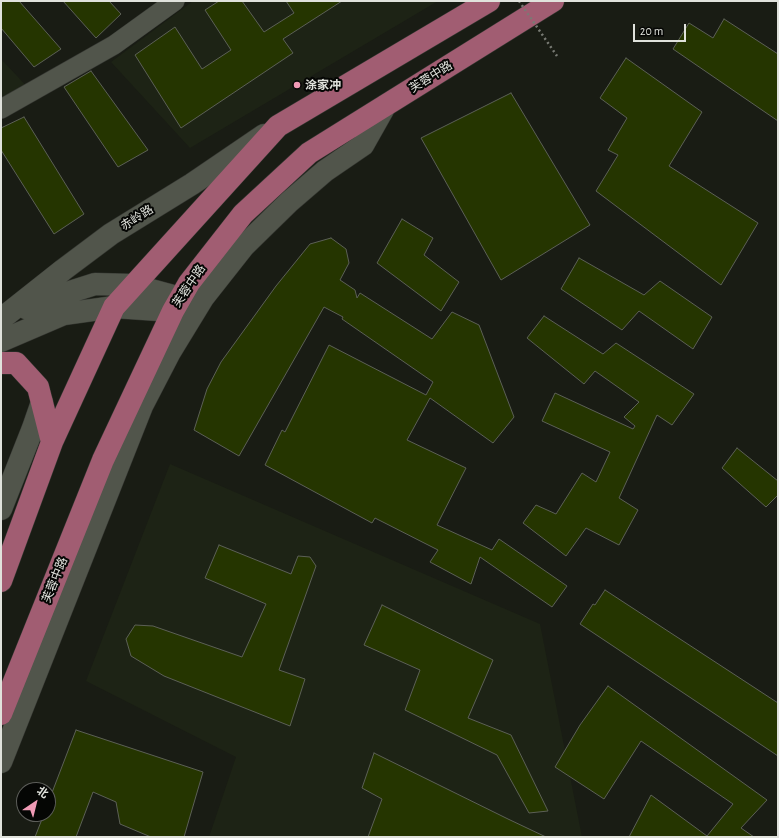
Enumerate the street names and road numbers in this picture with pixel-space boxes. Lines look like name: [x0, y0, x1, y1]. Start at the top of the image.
street label: 芙蓉中路: [407, 58, 455, 96]
street label: 赤岭路: [118, 202, 156, 234]
street label: 芙蓉中路: [170, 262, 208, 310]
street label: 芙蓉中路: [39, 555, 71, 605]

